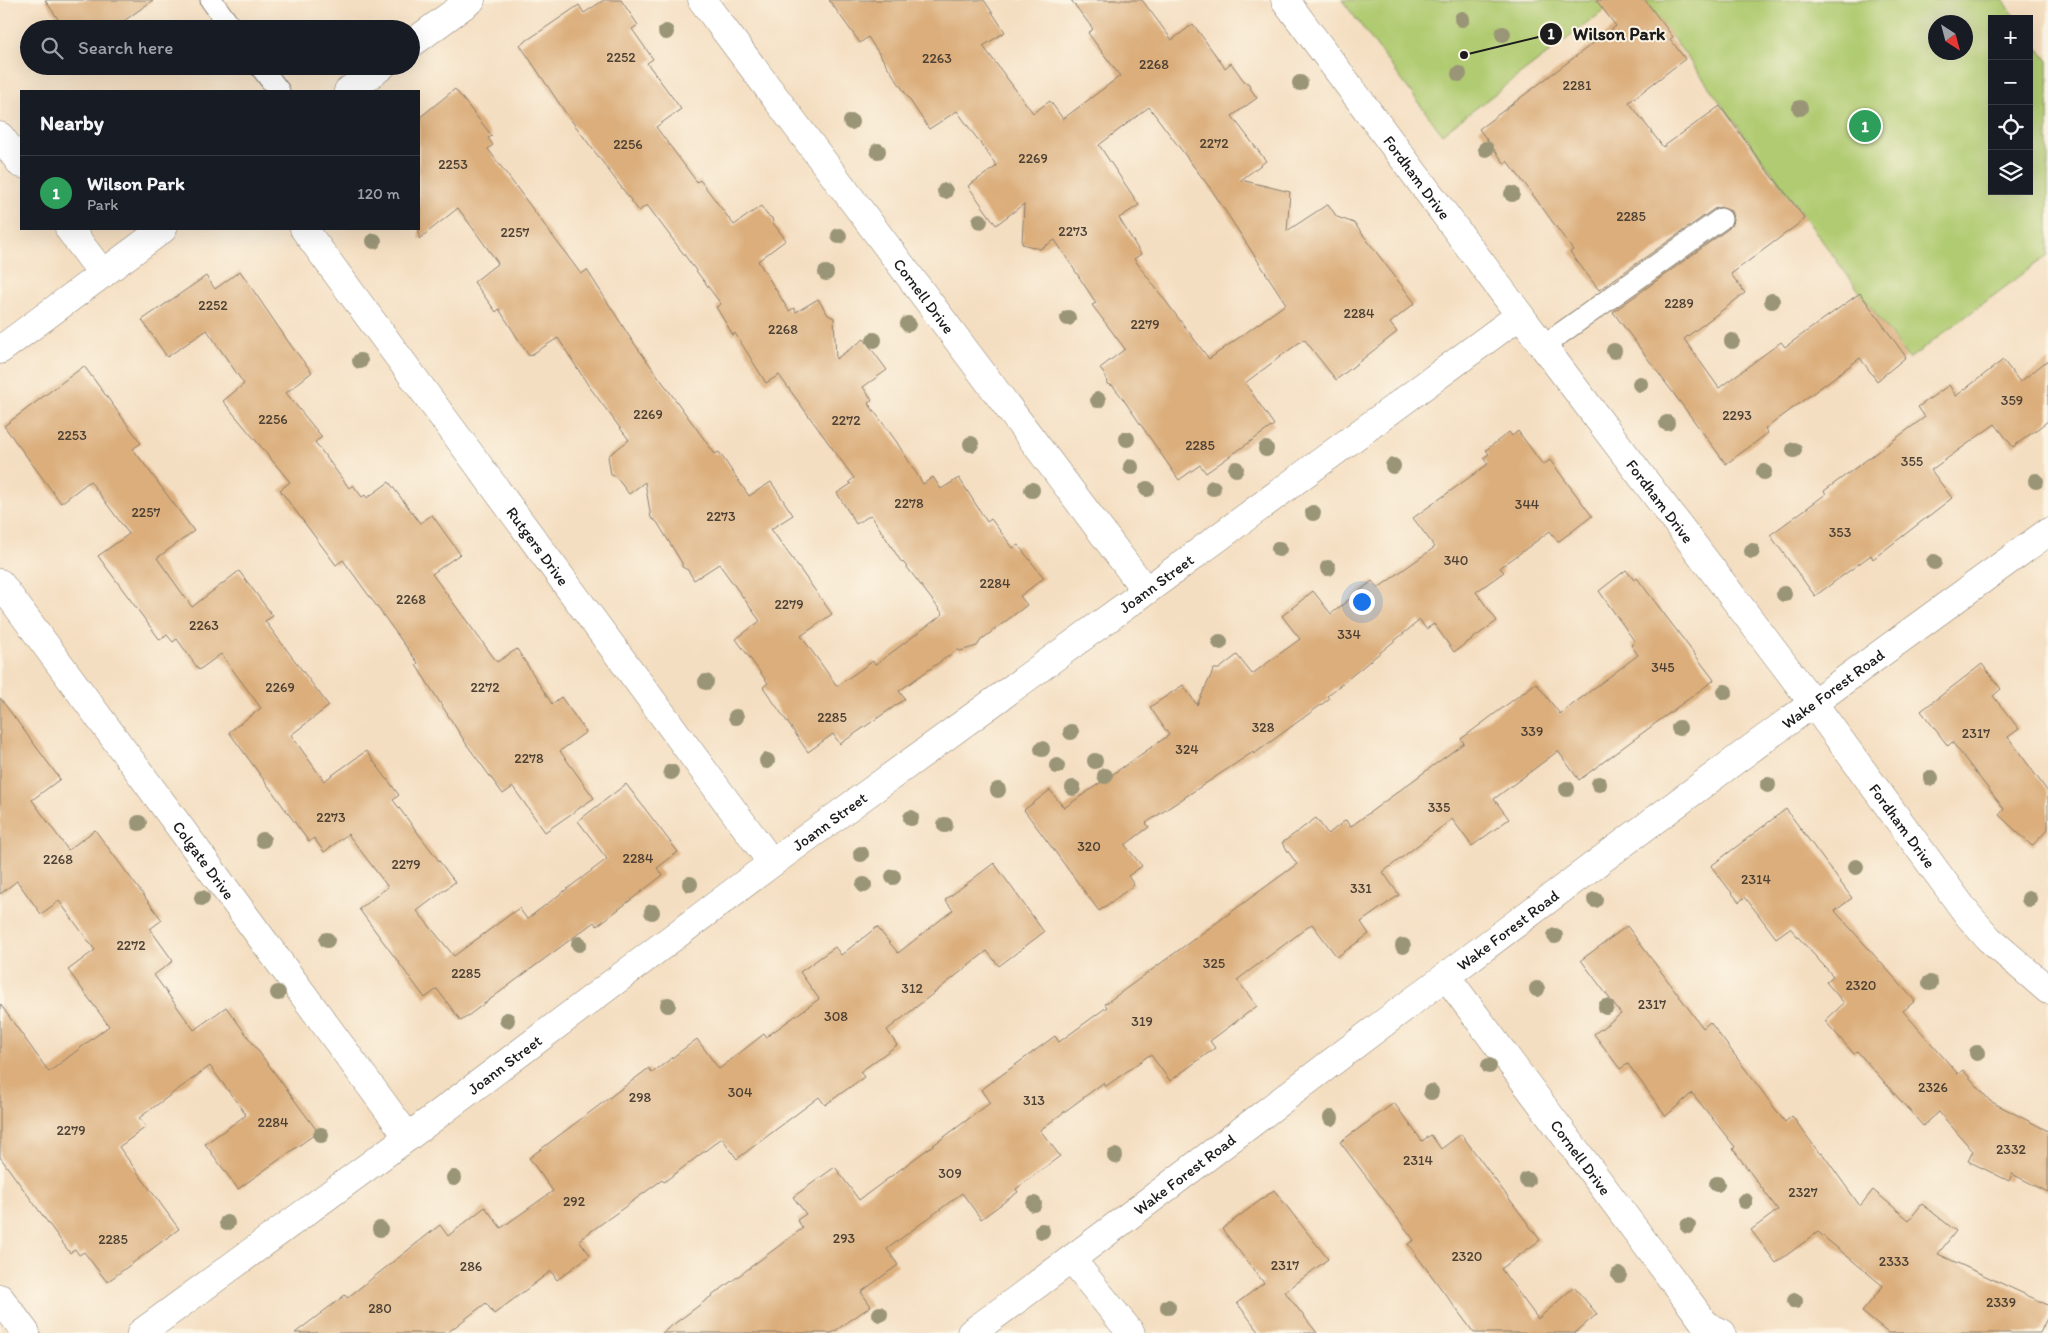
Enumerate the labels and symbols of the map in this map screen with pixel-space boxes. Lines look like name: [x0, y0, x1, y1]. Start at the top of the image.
north arrow: [1928, 15, 1973, 60]
callout: Wilson Park: [1539, 17, 1675, 50]
text: Wilson Park: [1573, 23, 1666, 45]
text: 1: [1548, 25, 1555, 43]
house number: 2252: [606, 49, 636, 66]
house number: 2263: [922, 50, 952, 67]
house number: 2268: [1139, 56, 1169, 73]
house number: 2281: [1563, 77, 1592, 94]
pin: 1: [1849, 107, 1881, 145]
street label: Fordham Drive: [1379, 132, 1454, 223]
house number: 2272: [1199, 135, 1229, 152]
house number: 2256: [613, 136, 643, 153]
house number: 2269: [1018, 150, 1048, 167]
house number: 2253: [438, 156, 468, 173]
house number: 2285: [1616, 208, 1646, 225]
house number: 2273: [1058, 223, 1088, 240]
house number: 2257: [500, 224, 530, 241]
street label: Cornell Drive: [889, 255, 958, 338]
house number: 2289: [1664, 295, 1694, 312]
house number: 2252: [198, 297, 228, 314]
house number: 2284: [1344, 305, 1375, 322]
house number: 2279: [1131, 316, 1160, 333]
house number: 2268: [768, 321, 798, 338]
house number: 359: [2001, 392, 2023, 409]
house number: 2269: [633, 406, 663, 423]
house number: 2293: [1722, 407, 1752, 424]
house number: 2256: [258, 411, 288, 428]
house number: 2272: [831, 412, 861, 429]
house number: 2253: [57, 427, 87, 444]
house number: 2285: [1185, 437, 1215, 454]
house number: 355: [1901, 453, 1923, 470]
street label: Fordham Drive: [1622, 456, 1698, 547]
house number: 2278: [894, 495, 924, 512]
house number: 344: [1515, 496, 1540, 513]
street label: Rutgers Drive: [502, 503, 573, 589]
house number: 2257: [131, 504, 161, 521]
house number: 2273: [706, 508, 736, 525]
house number: 353: [1829, 524, 1852, 541]
street label: Joann Street: [1116, 550, 1197, 617]
house number: 340: [1444, 552, 1468, 569]
house number: 2284: [980, 575, 1011, 592]
your location: [1349, 589, 1375, 615]
house number: 2268: [396, 591, 426, 608]
house number: 2279: [775, 596, 804, 613]
house number: 2263: [189, 617, 219, 634]
house number: 334: [1337, 626, 1361, 643]
street label: Wake Forest Road: [1778, 645, 1888, 733]
house number: 345: [1651, 659, 1675, 676]
house number: 2269: [265, 679, 295, 696]
house number: 2272: [470, 679, 500, 696]
house number: 2285: [817, 709, 847, 726]
house number: 328: [1252, 719, 1275, 736]
house number: 339: [1521, 723, 1543, 740]
house number: 2317: [1962, 725, 1990, 742]
house number: 324: [1175, 741, 1199, 758]
house number: 2278: [514, 750, 544, 767]
street label: Fordham Drive: [1865, 780, 1939, 872]
street label: Joann Street: [789, 788, 871, 855]
house number: 335: [1428, 799, 1450, 816]
house number: 2273: [316, 809, 346, 826]
street label: Colgate Drive: [169, 817, 239, 903]
house number: 320: [1077, 838, 1101, 855]
house number: 2284: [623, 850, 654, 867]
house number: 2268: [43, 851, 73, 868]
house number: 2279: [392, 856, 421, 873]
house number: 2314: [1741, 871, 1772, 888]
house number: 331: [1350, 880, 1372, 897]
street label: Wake Forest Road: [1453, 886, 1563, 975]
house number: 2272: [116, 937, 146, 954]
house number: 325: [1203, 955, 1225, 972]
house number: 2285: [451, 965, 481, 982]
house number: 2320: [1846, 977, 1876, 994]
house number: 312: [901, 980, 923, 997]
house number: 2317: [1638, 996, 1666, 1013]
house number: 308: [824, 1008, 848, 1025]
house number: 319: [1131, 1013, 1153, 1030]
street label: Joann Street: [464, 1031, 545, 1099]
house number: 2326: [1918, 1079, 1948, 1096]
house number: 304: [728, 1084, 753, 1101]
house number: 298: [629, 1089, 652, 1106]
house number: 313: [1023, 1092, 1045, 1109]
house number: 2284: [258, 1114, 289, 1131]
street label: Cornell Drive: [1546, 1116, 1615, 1199]
house number: 2279: [57, 1122, 86, 1139]
street label: Wake Forest Road: [1130, 1130, 1240, 1219]
house number: 2332: [1996, 1141, 2027, 1158]
house number: 2314: [1403, 1152, 1434, 1169]
house number: 309: [938, 1165, 962, 1182]
house number: 2327: [1788, 1184, 1818, 1201]
house number: 292: [563, 1193, 586, 1210]
house number: 293: [833, 1230, 856, 1247]
house number: 2285: [98, 1231, 128, 1248]
house number: 2320: [1452, 1248, 1482, 1265]
house number: 2333: [1879, 1253, 1909, 1270]
house number: 2317: [1271, 1257, 1299, 1274]
house number: 286: [460, 1258, 482, 1275]
house number: 2339: [1986, 1294, 2016, 1311]
house number: 280: [368, 1300, 392, 1317]

